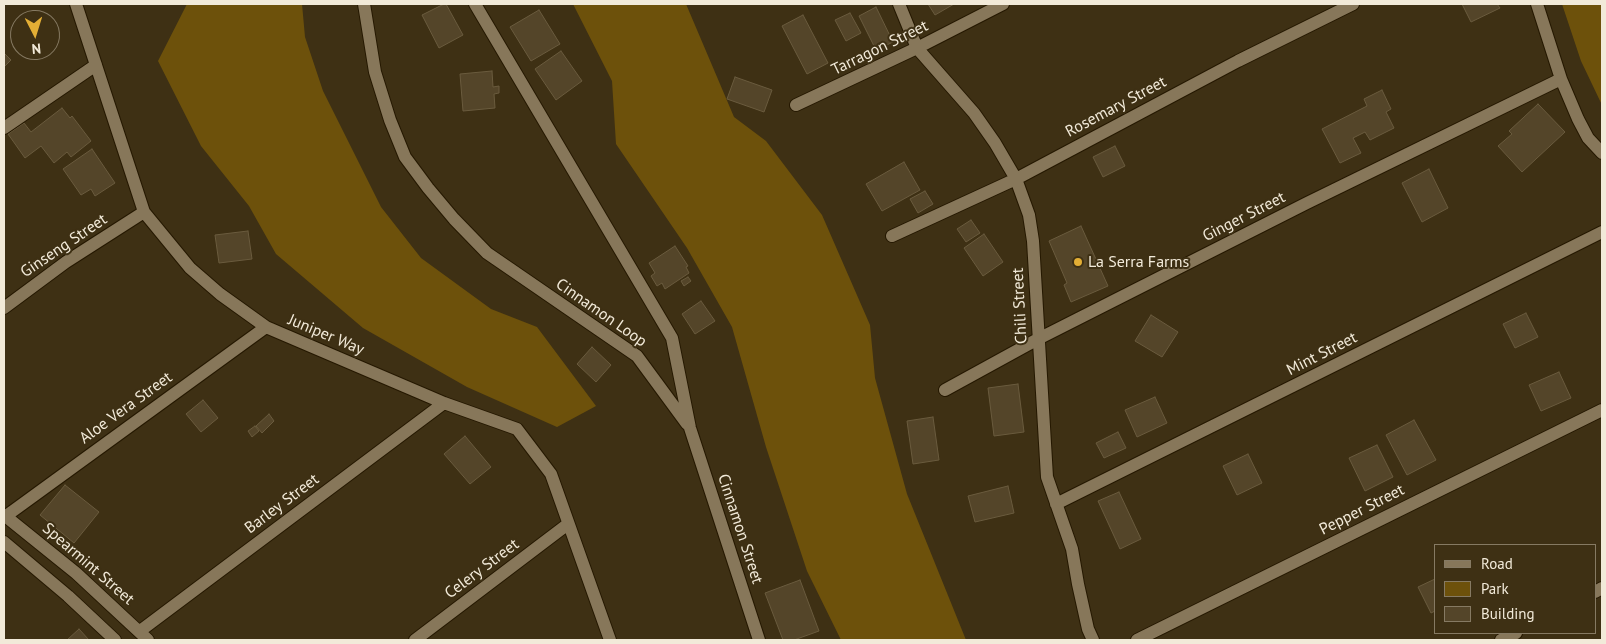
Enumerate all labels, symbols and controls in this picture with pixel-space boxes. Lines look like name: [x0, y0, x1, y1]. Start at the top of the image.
north arrow: [10, 10, 60, 60]
street label: Tarragon Street: [829, 16, 931, 80]
text: N: [31, 40, 42, 58]
street label: Rosemary Street: [1062, 72, 1170, 142]
street label: Ginger Street: [1199, 188, 1289, 246]
street label: Ginseng Street: [17, 210, 111, 282]
place label: La Serra Farms: [1088, 252, 1189, 272]
marker: La Serra Farms: [1072, 256, 1084, 268]
street label: Chili Street: [1008, 267, 1032, 345]
street label: Cinnamon Loop: [552, 275, 650, 351]
street label: Juniper Way: [285, 310, 367, 360]
street label: Mint Street: [1284, 328, 1360, 380]
street label: Aloe Vera Street: [76, 368, 176, 448]
street label: Barley Street: [241, 470, 323, 538]
street label: Cinnamon Street: [713, 472, 767, 586]
street label: Pepper Street: [1316, 480, 1408, 540]
street label: Spearmint Street: [38, 519, 138, 609]
street label: Celery Street: [441, 535, 523, 603]
legend: [1434, 544, 1596, 634]
text: Road: [1481, 554, 1513, 573]
text: Park: [1481, 579, 1509, 598]
text: Building: [1481, 604, 1535, 623]

